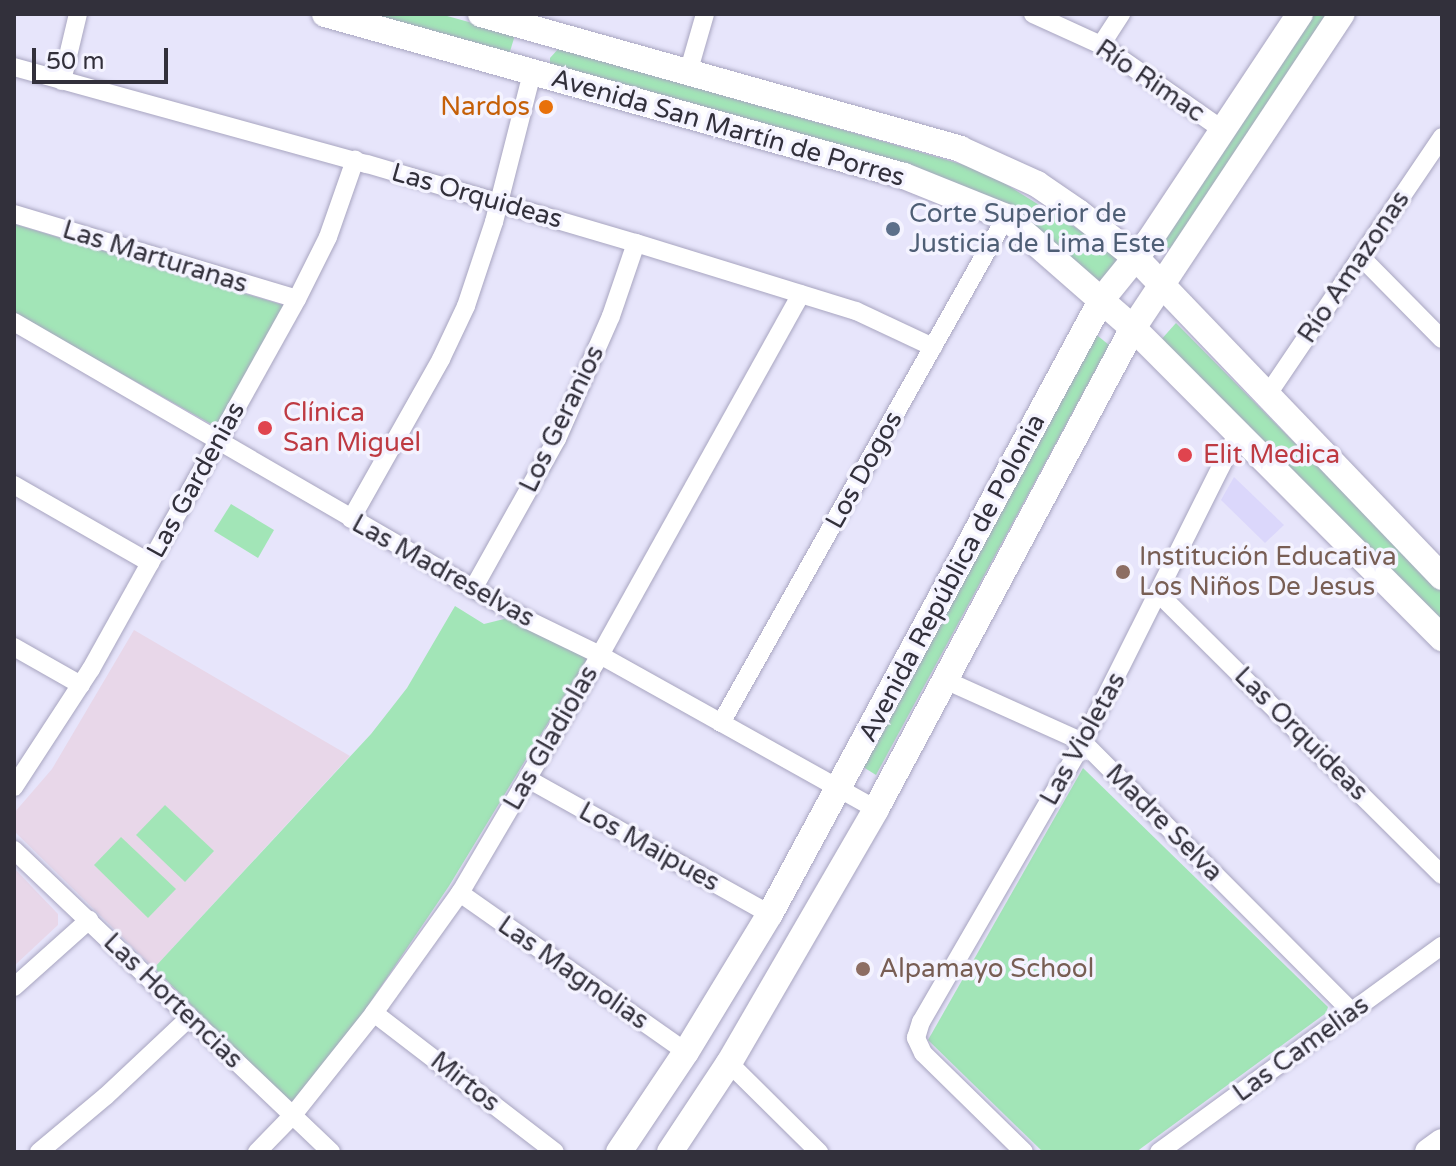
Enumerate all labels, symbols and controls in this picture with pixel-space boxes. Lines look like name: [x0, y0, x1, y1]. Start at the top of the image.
scale bar: [36, 32, 172, 82]
street label: Río Rimac: [1090, 33, 1210, 129]
text: 50 m: [46, 47, 104, 76]
street label: Avenida San Martín de Porres: [548, 63, 908, 193]
place label: Nardos: [440, 91, 530, 123]
marker: Nardos: [537, 98, 555, 116]
street label: Las Orquideas: [388, 157, 566, 235]
street label: Río Amazonas: [1292, 185, 1416, 349]
place label: Corte Superior de Justicia de Lima Este: [909, 198, 1165, 260]
street label: Las Marturanas: [59, 214, 251, 300]
marker: Corte Superior de Justicia de Lima Este: [884, 220, 902, 238]
street label: Los Geranios: [513, 340, 611, 498]
street label: Las Gardenias: [140, 397, 252, 563]
place label: Clínica San Miguel: [283, 397, 421, 458]
street label: Los Dogos: [819, 406, 909, 534]
street label: Avenida República de Polonia: [852, 409, 1052, 747]
marker: Clínica San Miguel: [254, 417, 276, 439]
place label: Elit Medica: [1203, 439, 1340, 471]
marker: Elit Medica: [1174, 444, 1196, 466]
street label: Las Madreselvas: [346, 508, 540, 634]
place label: Institución Educativa Los Niños De Jesus: [1139, 541, 1397, 602]
marker: Institución Educativa Los Niños De Jesus: [1114, 563, 1132, 581]
street label: Las Gladiolas: [497, 660, 605, 816]
street label: Las Orquideas: [1228, 661, 1374, 807]
street label: Las Violetas: [1034, 667, 1132, 811]
street label: Madre Selva: [1099, 758, 1229, 888]
street label: Los Maipues: [573, 796, 725, 898]
street label: Las Magnolias: [492, 910, 654, 1036]
street label: Las Hortencias: [97, 927, 249, 1075]
place label: Alpamayo School: [879, 953, 1094, 985]
marker: Alpamayo School: [854, 960, 872, 978]
street label: Las Camelias: [1227, 989, 1375, 1109]
street label: Mirtos: [424, 1045, 506, 1119]

